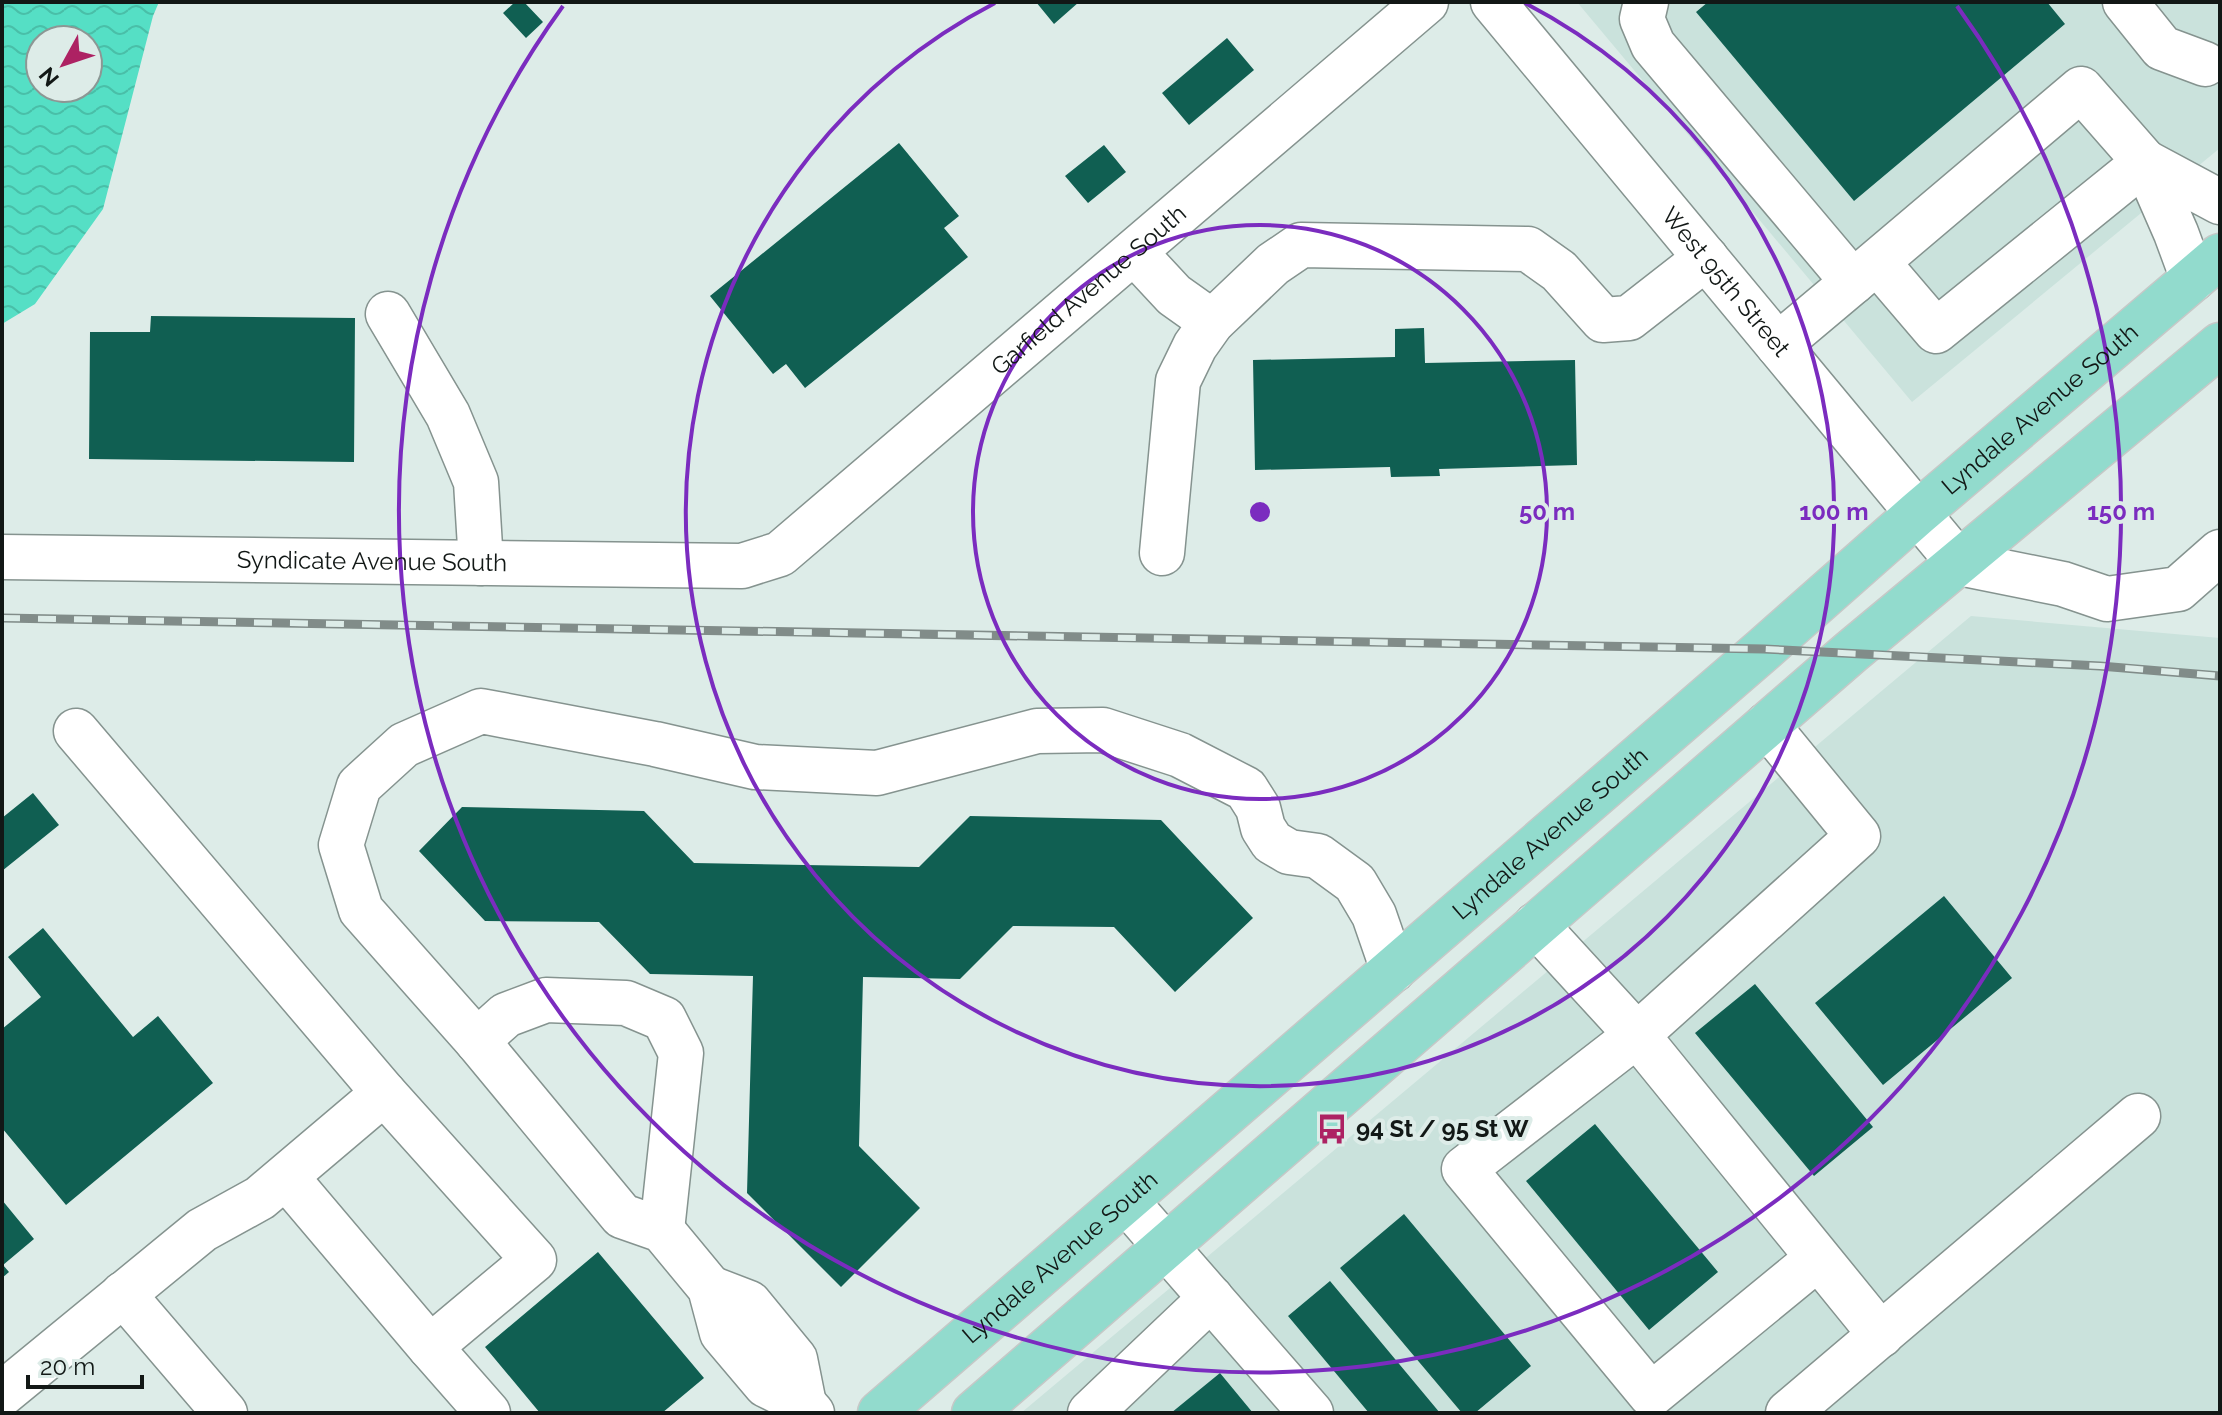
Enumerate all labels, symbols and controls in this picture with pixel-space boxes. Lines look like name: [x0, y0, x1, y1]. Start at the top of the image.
north arrow: [24, 24, 104, 104]
text: N: [33, 62, 64, 92]
street label: Garfield Avenue South: [985, 198, 1192, 381]
street label: West 95th Street: [1656, 201, 1796, 362]
street label: Lyndale Avenue South: [1936, 317, 2144, 500]
text: 50 m: [1519, 497, 1575, 526]
text: 100 m: [1799, 497, 1869, 526]
text: 150 m: [2087, 497, 2155, 526]
centre of rings: [1246, 498, 1274, 526]
street label: Syndicate Avenue South: [237, 545, 507, 577]
street label: Lyndale Avenue South: [1446, 741, 1654, 926]
bus stop icon: 94 St / 95 St W: [1315, 1112, 1349, 1146]
place label: 94 St / 95 St W: [1356, 1114, 1529, 1143]
street label: Lyndale Avenue South: [956, 1165, 1163, 1349]
scale bar: [28, 1339, 142, 1389]
text: 20 m: [40, 1352, 95, 1381]

